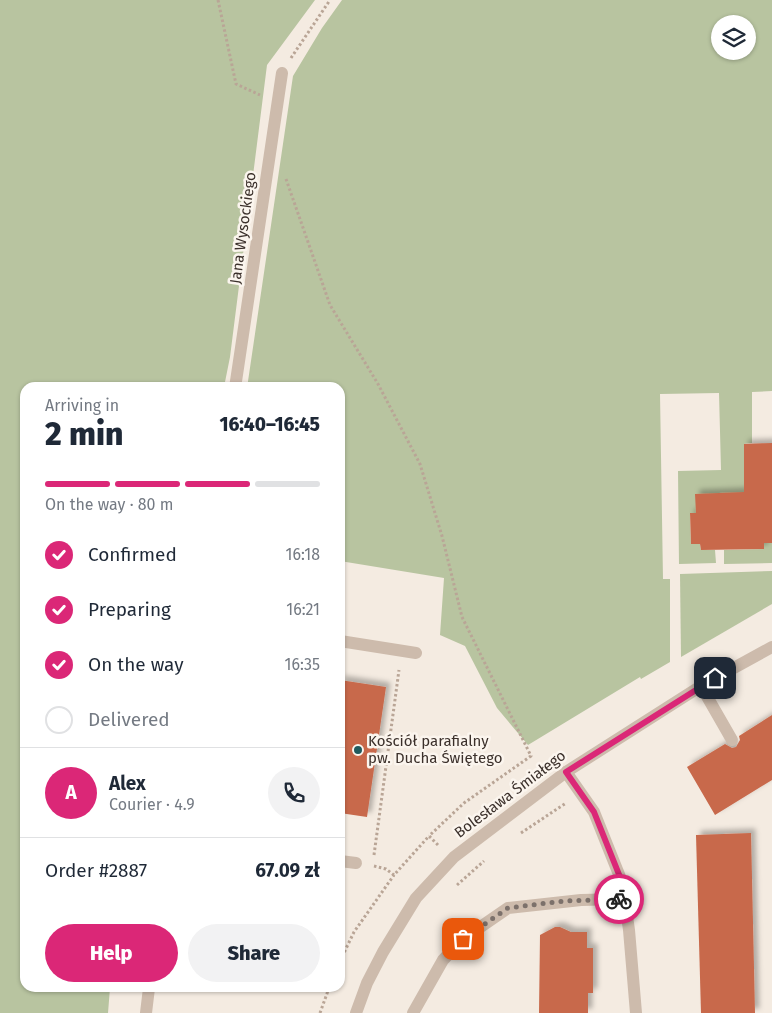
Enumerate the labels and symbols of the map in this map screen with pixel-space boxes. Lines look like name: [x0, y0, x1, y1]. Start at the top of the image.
street label: Jana Wysockiego: [226, 171, 260, 285]
pin: [694, 657, 736, 699]
place label: Kościół parafialny pw. Ducha Świętego: [368, 732, 502, 767]
marker: Kościół parafialny pw. Ducha Świętego: [352, 744, 364, 756]
street label: Bolesława Śmiałego: [451, 746, 569, 842]
courier: [594, 874, 644, 924]
pin: [442, 918, 484, 960]

